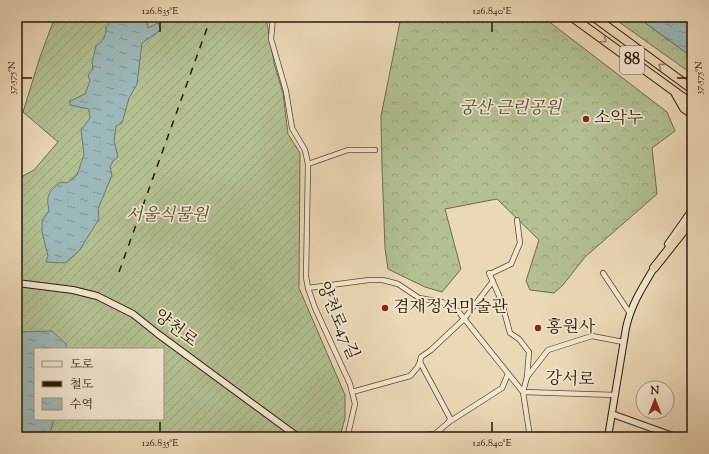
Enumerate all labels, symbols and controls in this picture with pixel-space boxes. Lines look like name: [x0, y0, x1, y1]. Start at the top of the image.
text: 126.835°E: [142, 4, 178, 19]
text: 126.840°E: [473, 4, 511, 19]
one-way arrow: [599, 35, 606, 42]
road number: 88: [620, 46, 644, 74]
text: 37.575°N: [5, 61, 20, 95]
text: 37.575°N: [692, 61, 707, 95]
one-way arrow: [658, 64, 665, 71]
park label: 궁산 근린공원: [459, 97, 563, 121]
place label: 소악누: [594, 107, 644, 131]
marker: 소악누: [581, 114, 591, 124]
park label: 서울식물원: [126, 204, 210, 228]
street label: 양천로47길: [310, 278, 364, 364]
place label: 겸재정선미술관: [393, 296, 509, 320]
marker: 겸재정선미술관: [380, 303, 390, 313]
street label: 양천로: [148, 305, 202, 354]
place label: 홍원사: [546, 316, 596, 340]
marker: 홍원사: [533, 323, 543, 333]
legend: [34, 348, 164, 420]
text: 도로: [70, 356, 94, 374]
street label: 강서로: [545, 367, 596, 393]
text: 철도: [70, 376, 94, 394]
north arrow: [635, 380, 675, 420]
text: N: [650, 383, 660, 399]
text: 수역: [70, 396, 93, 414]
text: 126.835°E: [142, 436, 178, 451]
text: 126.840°E: [473, 436, 511, 451]

